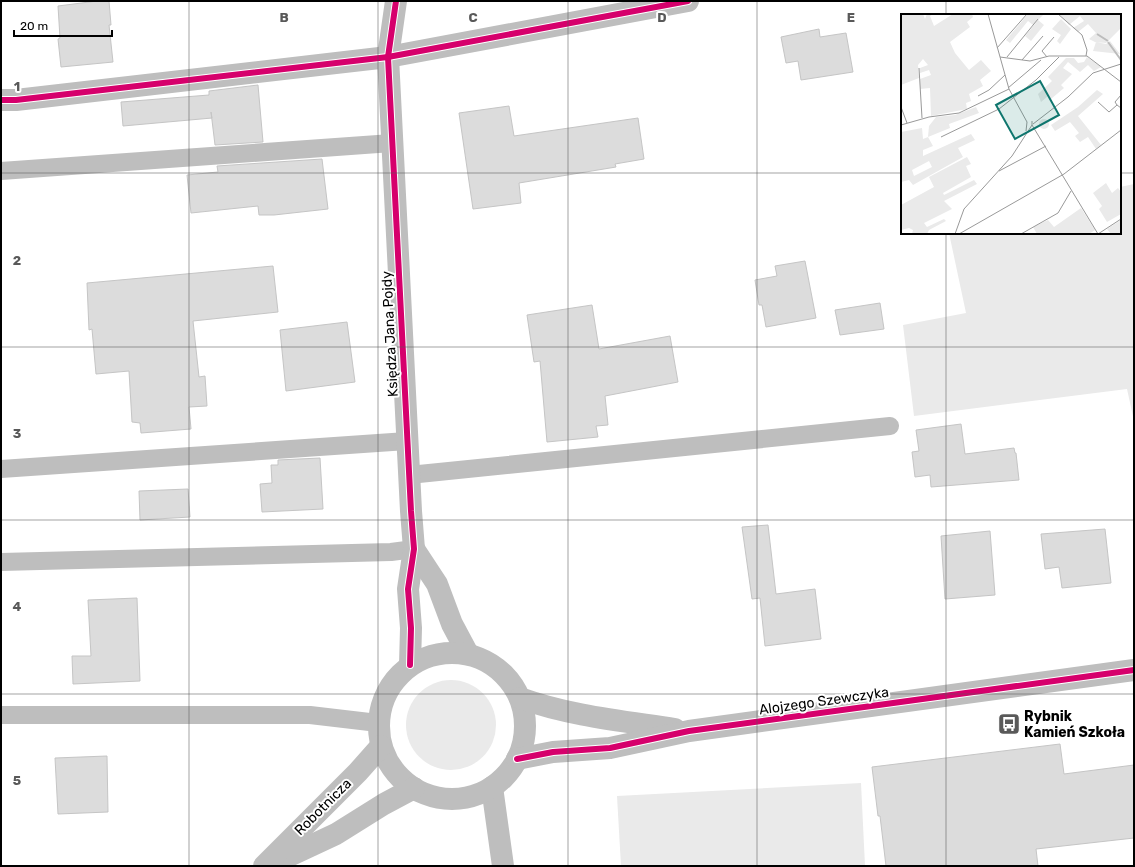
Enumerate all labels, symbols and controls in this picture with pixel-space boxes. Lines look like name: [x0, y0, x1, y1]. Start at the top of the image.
text: B: [279, 10, 289, 25]
text: C: [468, 10, 478, 25]
text: D: [657, 10, 667, 25]
text: E: [847, 10, 855, 25]
scale bar: [14, 12, 112, 38]
inset map: [901, 14, 1121, 234]
text: 20 m: [20, 19, 48, 33]
text: 1: [14, 79, 20, 94]
text: 2: [13, 253, 21, 268]
street label: Księdza Jana Pojdy: [378, 270, 402, 397]
text: 3: [13, 426, 22, 441]
text: 4: [13, 599, 22, 614]
street label: Alojzego Szewczyka: [758, 683, 890, 719]
place label: Rybnik Kamień Szkoła: [1024, 708, 1125, 741]
bus stop icon: Rybnik Kamień Szkoła: [996, 711, 1022, 737]
text: 5: [13, 773, 21, 788]
street label: Robotnicza: [291, 775, 355, 839]

